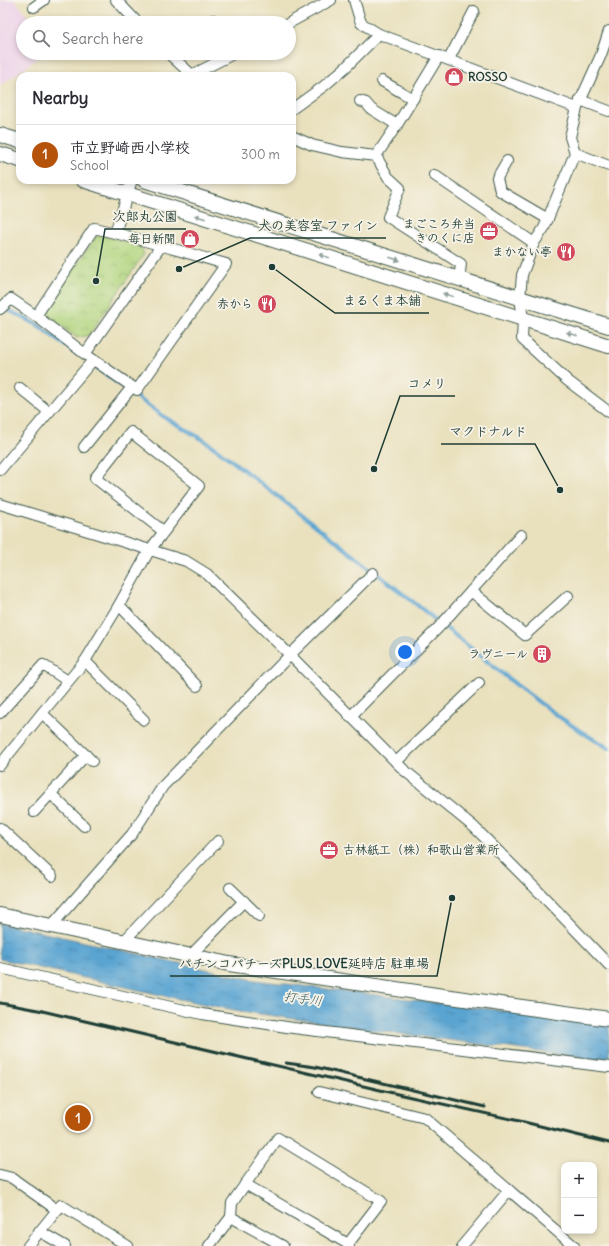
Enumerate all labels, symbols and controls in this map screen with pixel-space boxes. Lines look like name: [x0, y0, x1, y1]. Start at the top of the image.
search box: [16, 16, 296, 60]
icon: search: [30, 27, 52, 49]
text: Search here: [62, 29, 143, 48]
shop icon: ROSSO: [443, 66, 465, 88]
place label: ROSSO: [468, 69, 508, 84]
text: Nearby: [32, 87, 88, 109]
text: 市立野崎西小学校: [70, 138, 190, 157]
text: 1: [42, 146, 48, 163]
text: 300 m: [241, 146, 280, 163]
text: School: [70, 157, 109, 174]
callout: 次郎丸公園: [105, 204, 186, 229]
text: 次郎丸公園: [112, 208, 178, 225]
callout: 犬の美容室 ファイン: [250, 213, 386, 238]
one-way arrow: [194, 214, 206, 220]
place label: まごころ弁当 きのくに店: [403, 216, 475, 245]
text: 犬の美容室 ファイン: [258, 217, 378, 234]
office icon: まごころ弁当 きのくに店: [478, 220, 500, 242]
shop icon: 毎日新聞: [179, 228, 201, 250]
place label: 毎日新聞: [128, 231, 176, 246]
restaurant icon: まかない亭: [555, 241, 577, 263]
place label: まかない亭: [492, 244, 552, 259]
one-way arrow: [318, 253, 330, 259]
one-way arrow: [389, 256, 401, 262]
callout: まるくま本舗: [335, 288, 429, 313]
text: まるくま本舗: [343, 292, 421, 309]
one-way arrow: [441, 292, 453, 298]
restaurant icon: 赤から: [256, 293, 278, 315]
place label: 赤から: [217, 296, 253, 311]
one-way arrow: [565, 331, 577, 337]
callout: コメリ: [400, 371, 455, 396]
text: コメリ: [407, 375, 447, 392]
callout: マクドナルド: [441, 419, 535, 444]
text: マクドナルド: [449, 423, 527, 440]
your location: [395, 642, 415, 662]
building icon: ラヴニール: [531, 643, 553, 665]
place label: ラヴニール: [468, 646, 528, 661]
office icon: 古林紙工（株）和歌山営業所: [318, 839, 340, 861]
place label: 古林紙工（株）和歌山営業所: [343, 842, 500, 857]
callout: パチンコパチーズPLUS LOVE延時店 駐車場: [170, 951, 437, 976]
text: パチンコパチーズPLUS LOVE延時店 駐車場: [179, 955, 429, 972]
water label: 打手川: [282, 987, 323, 1010]
pin: 1: [65, 1103, 91, 1133]
map controls: [561, 1162, 597, 1234]
button: +: [561, 1162, 597, 1198]
button: −: [561, 1198, 597, 1234]

